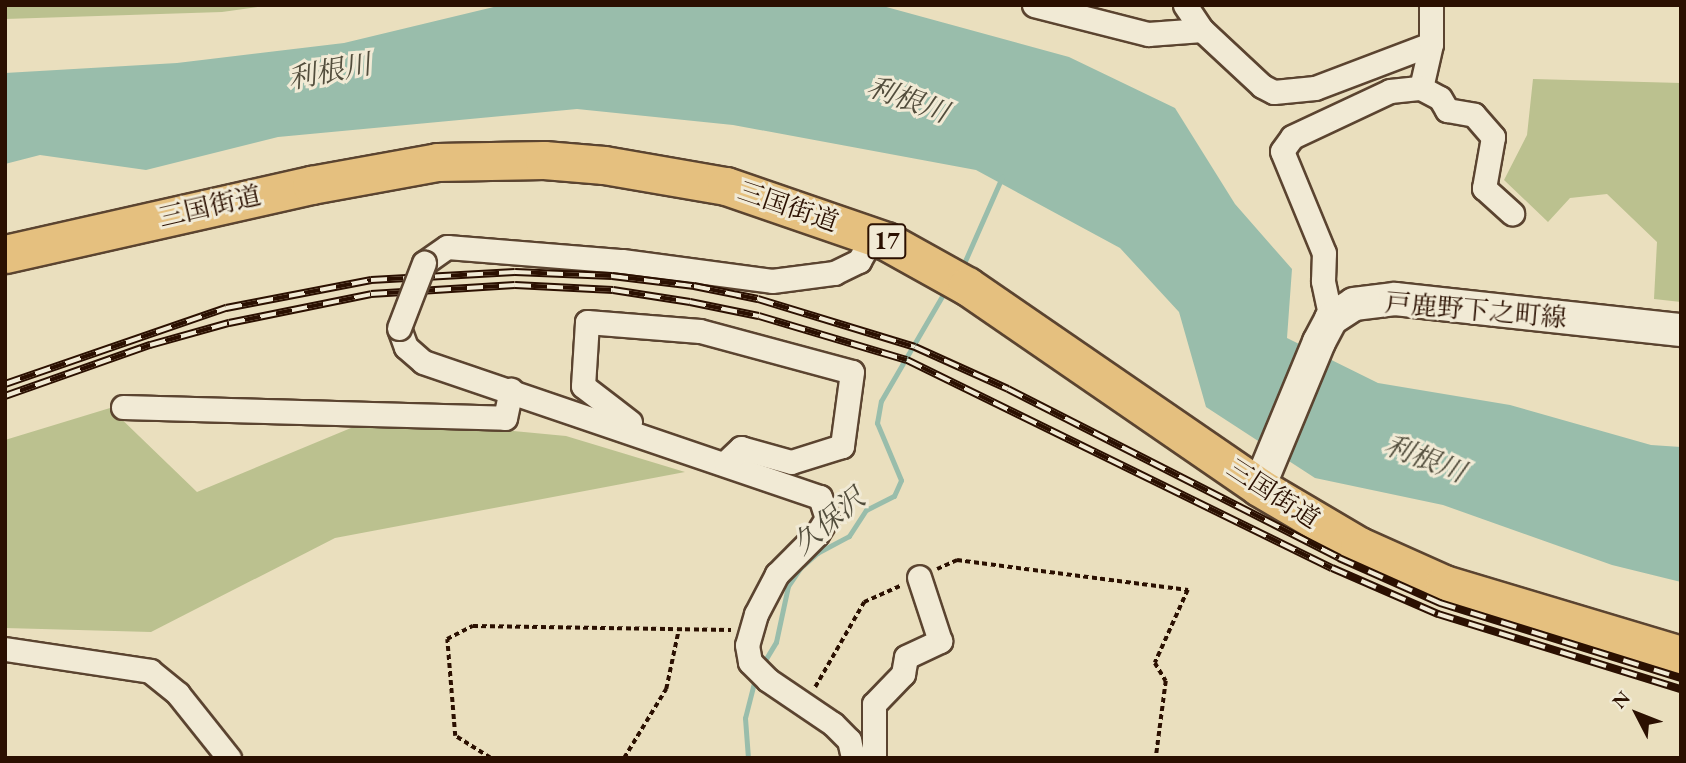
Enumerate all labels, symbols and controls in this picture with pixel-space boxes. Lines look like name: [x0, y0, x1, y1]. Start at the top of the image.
water label: 利根川: [285, 46, 373, 96]
water label: 利根川: [863, 69, 953, 129]
street label: 三国街道: [734, 175, 842, 239]
street label: 三国街道: [156, 180, 264, 234]
road number: 17: [866, 221, 908, 262]
street label: 戸鹿野下之町線: [1384, 288, 1568, 334]
water label: 利根川: [1380, 427, 1470, 489]
street label: 三国街道: [1221, 453, 1325, 535]
water label: 久保沢: [785, 481, 871, 561]
north arrow: [1602, 679, 1672, 749]
text: N: [1607, 686, 1635, 714]

